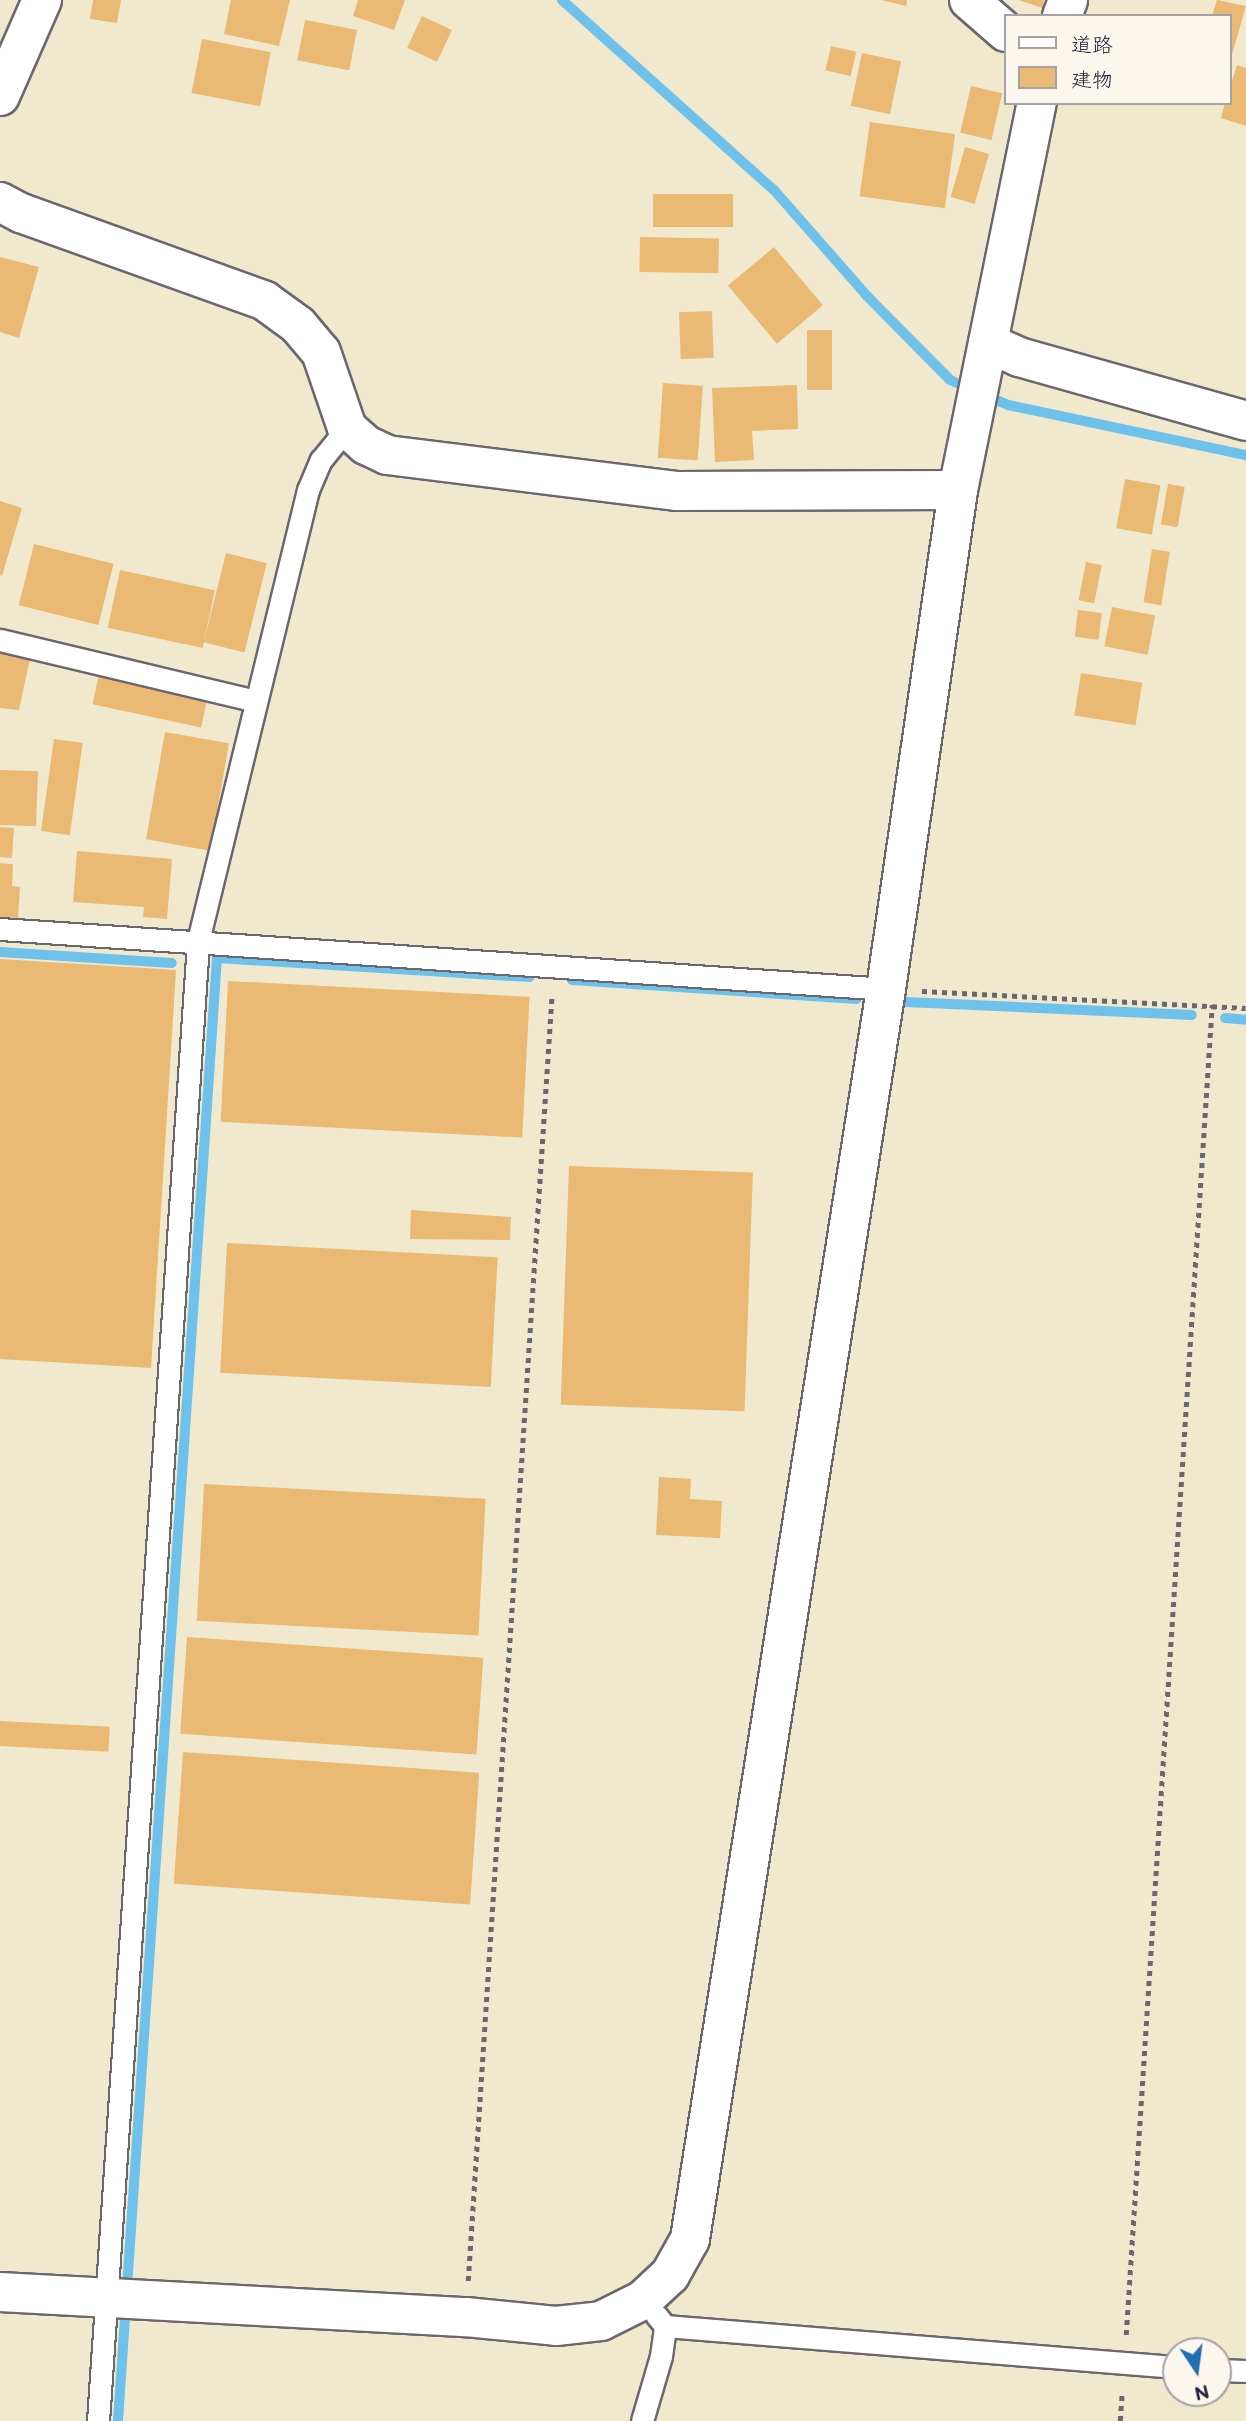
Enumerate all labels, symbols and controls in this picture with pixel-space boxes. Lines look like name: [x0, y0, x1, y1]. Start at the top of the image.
legend: [1004, 14, 1232, 105]
text: 道路: [1071, 33, 1113, 58]
text: 建物: [1071, 68, 1113, 93]
north arrow: [1162, 2337, 1232, 2407]
text: N: [1192, 2378, 1211, 2404]

